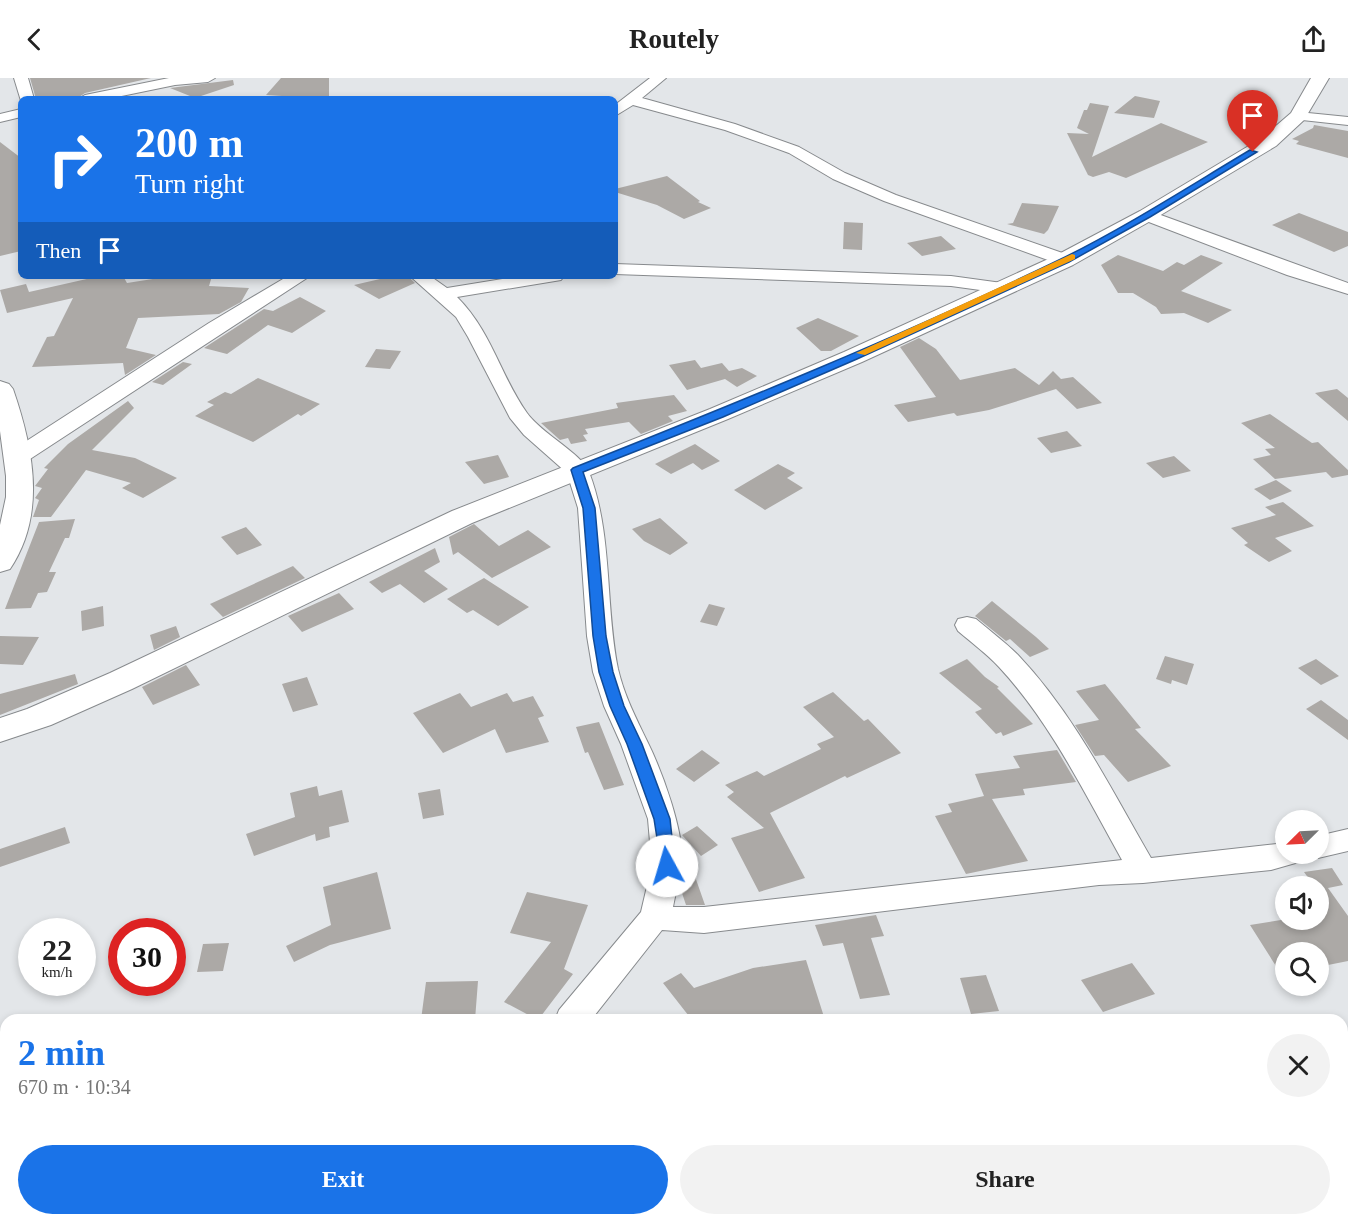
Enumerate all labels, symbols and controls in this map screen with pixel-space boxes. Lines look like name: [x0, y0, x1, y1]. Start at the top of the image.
icon: back: [18, 23, 51, 56]
icon: share: [1297, 23, 1330, 56]
text: Routely: [629, 24, 719, 54]
pin: [1227, 90, 1278, 152]
icon: arrive: [1236, 99, 1269, 132]
icon: right: [36, 120, 114, 198]
text: 200 m: [135, 120, 244, 166]
text: Turn right: [135, 169, 244, 199]
icon: arrive: [93, 234, 126, 267]
text: Then: [36, 238, 81, 263]
north arrow: [1275, 810, 1329, 864]
map controls: [1275, 810, 1329, 996]
position arrow: [635, 834, 699, 898]
button: sound: [1275, 876, 1329, 930]
speed limit sign: 30: [108, 918, 186, 996]
text: 22: [42, 933, 72, 966]
button: search: [1275, 942, 1329, 996]
text: km/h: [42, 964, 72, 980]
text: 2 min: [18, 1033, 105, 1073]
button: close: [1267, 1034, 1330, 1097]
text: 670 m · 10:34: [18, 1076, 131, 1098]
button: Exit: [18, 1145, 668, 1214]
button: Share: [680, 1145, 1330, 1214]

